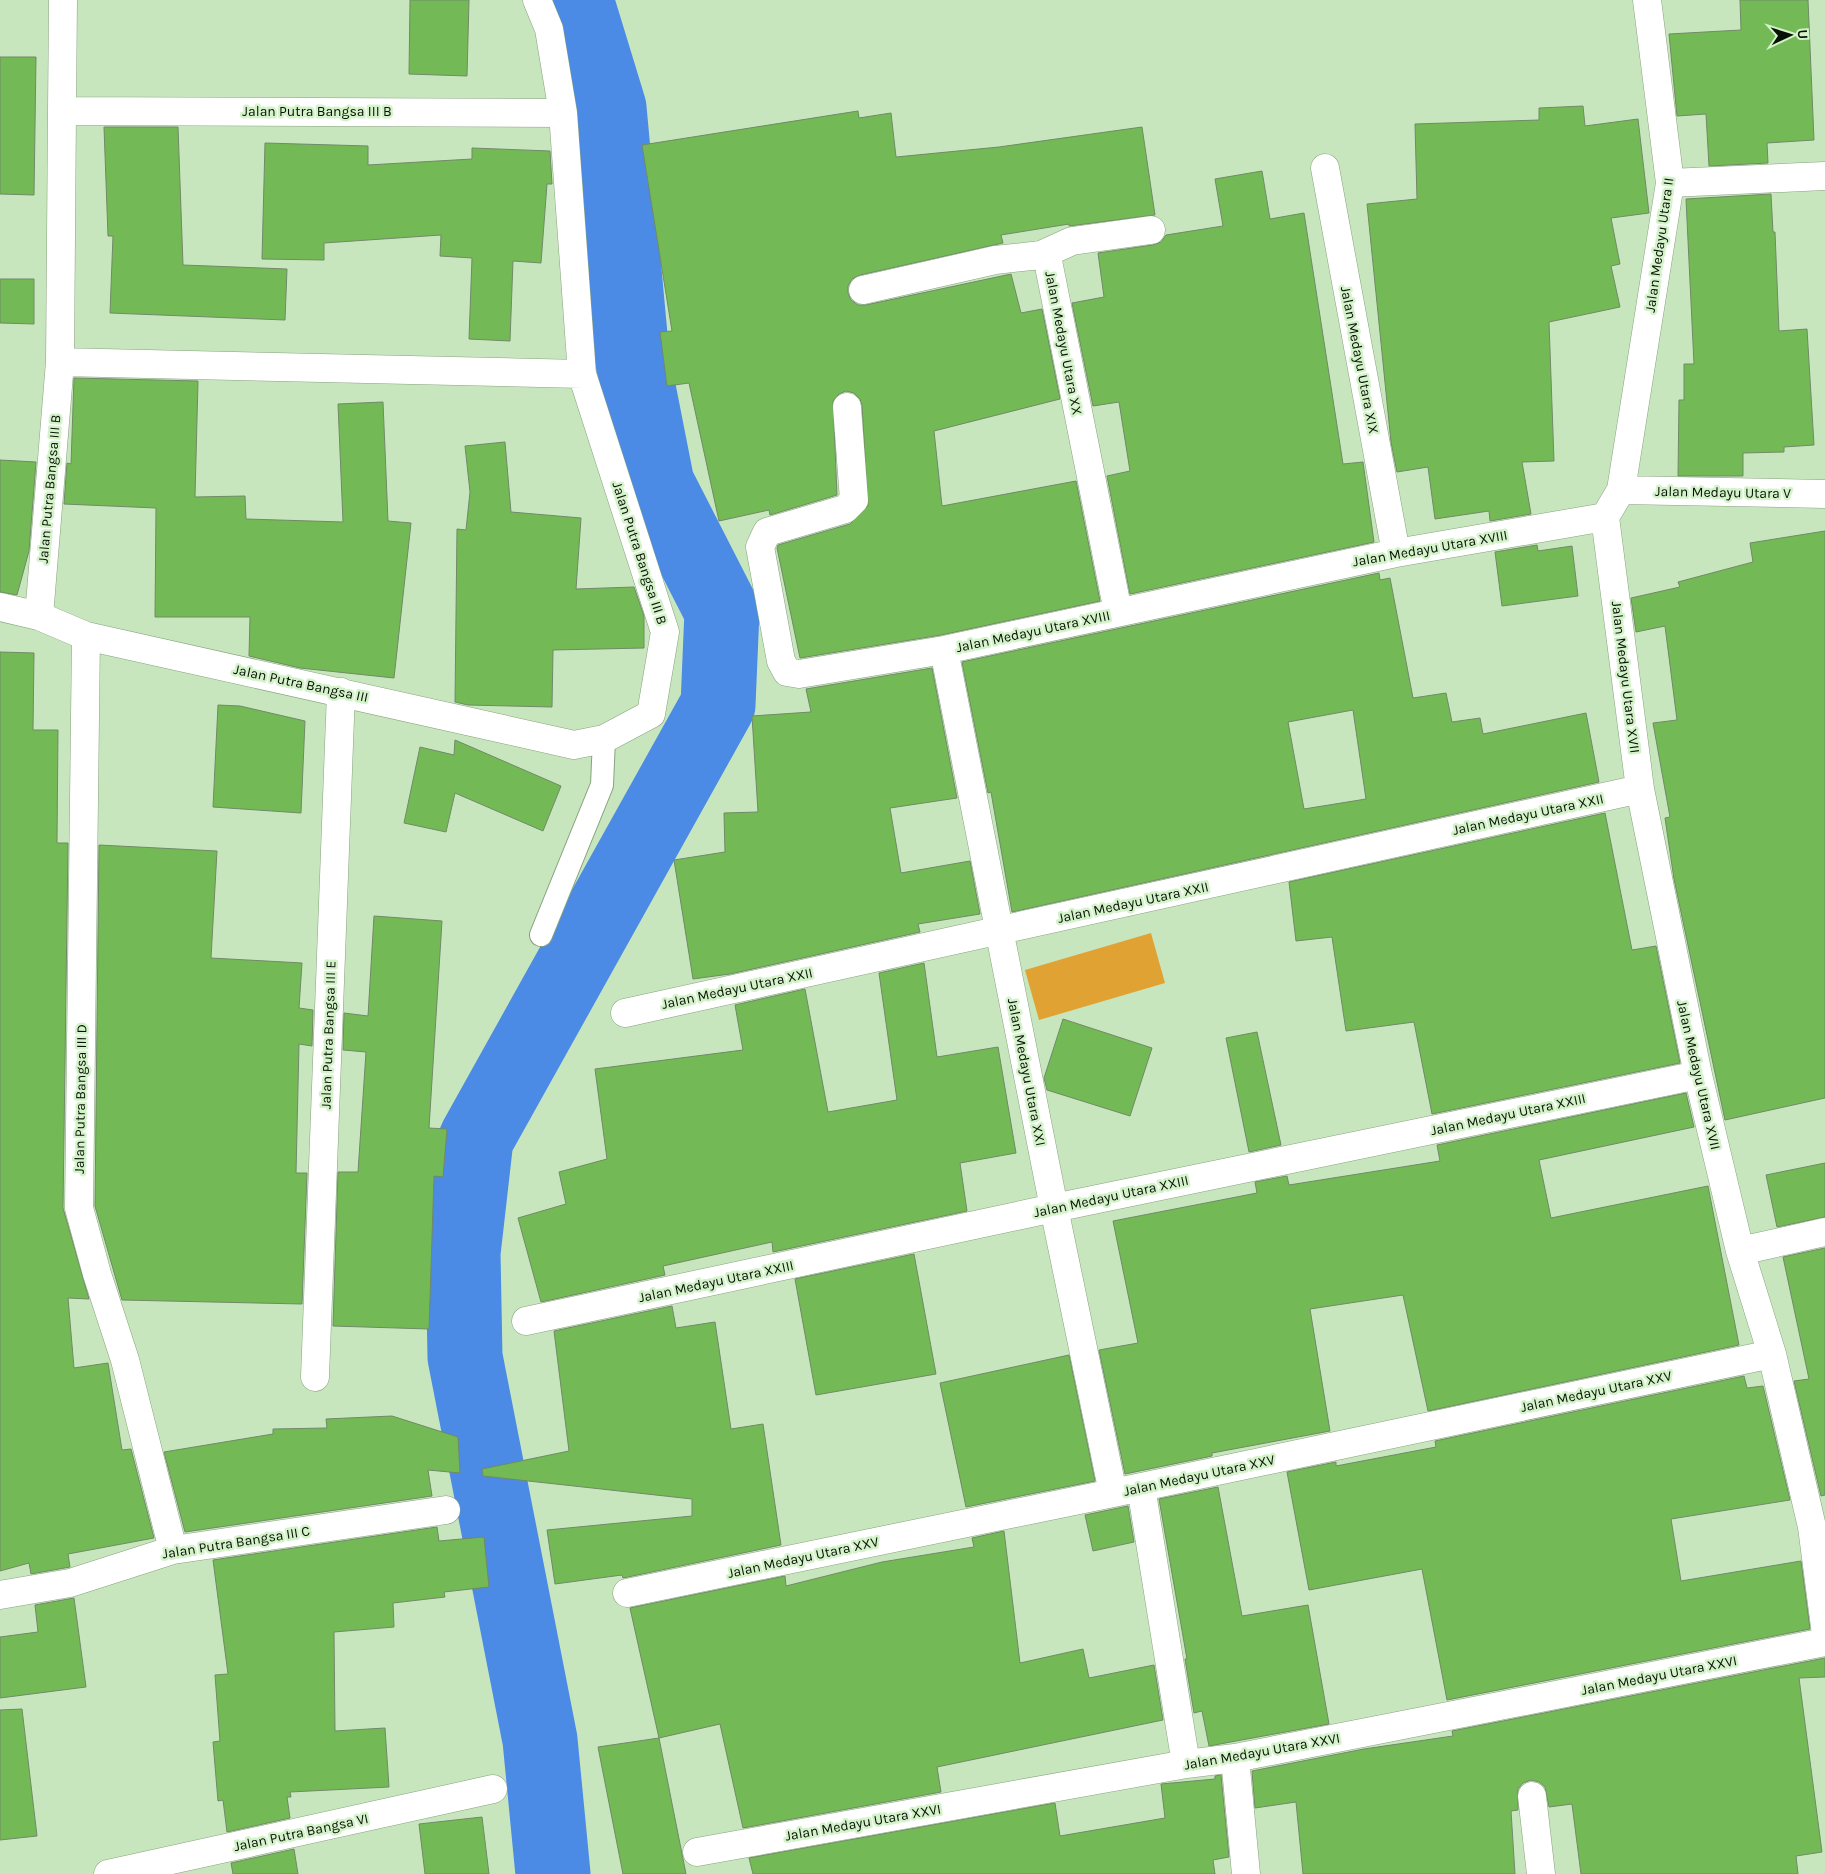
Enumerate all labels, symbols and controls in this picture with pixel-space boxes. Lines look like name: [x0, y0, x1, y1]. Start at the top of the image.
north arrow: [1765, 10, 1815, 60]
text: U: [1794, 29, 1811, 40]
street label: Jalan Putra Bangsa III B: [242, 103, 392, 120]
street label: Jalan Medayu Utara II: [1642, 176, 1677, 314]
street label: Jalan Medayu Utara XX: [1041, 270, 1086, 417]
street label: Jalan Medayu Utara XIX: [1337, 285, 1382, 435]
street label: Jalan Putra Bangsa III B: [35, 414, 64, 564]
street label: Jalan Putra Bangsa III B: [608, 480, 671, 627]
street label: Jalan Medayu Utara V: [1655, 483, 1791, 502]
street label: Jalan Medayu Utara XVIII: [1351, 526, 1509, 570]
street label: Jalan Medayu Utara XVII: [1608, 600, 1643, 754]
street label: Jalan Medayu Utara XVIII: [955, 607, 1112, 656]
street label: Jalan Putra Bangsa III: [232, 661, 370, 706]
street label: Jalan Medayu Utara XXII: [1451, 790, 1605, 839]
street label: Jalan Medayu Utara XXII: [1056, 878, 1210, 927]
street label: Jalan Putra Bangsa III E: [317, 961, 340, 1109]
street label: Jalan Medayu Utara XXII: [660, 964, 814, 1013]
street label: Jalan Medayu Utara XXI: [1004, 997, 1049, 1147]
street label: Jalan Medayu Utara XVII: [1673, 999, 1724, 1152]
street label: Jalan Putra Bangsa III D: [71, 1024, 90, 1174]
street label: Jalan Medayu Utara XXIII: [1429, 1090, 1587, 1139]
street label: Jalan Medayu Utara XXIII: [1032, 1172, 1190, 1221]
street label: Jalan Medayu Utara XXIII: [637, 1257, 795, 1306]
street label: Jalan Medayu Utara XXV: [1519, 1367, 1673, 1416]
street label: Jalan Medayu Utara XXV: [1122, 1451, 1276, 1500]
street label: Jalan Putra Bangsa III C: [161, 1522, 311, 1563]
street label: Jalan Medayu Utara XXV: [726, 1533, 880, 1582]
street label: Jalan Medayu Utara XXVI: [1580, 1652, 1738, 1699]
street label: Jalan Medayu Utara XXVI: [1183, 1729, 1341, 1774]
street label: Jalan Medayu Utara XXVI: [784, 1800, 942, 1845]
street label: Jalan Putra Bangsa VI: [232, 1810, 370, 1855]

